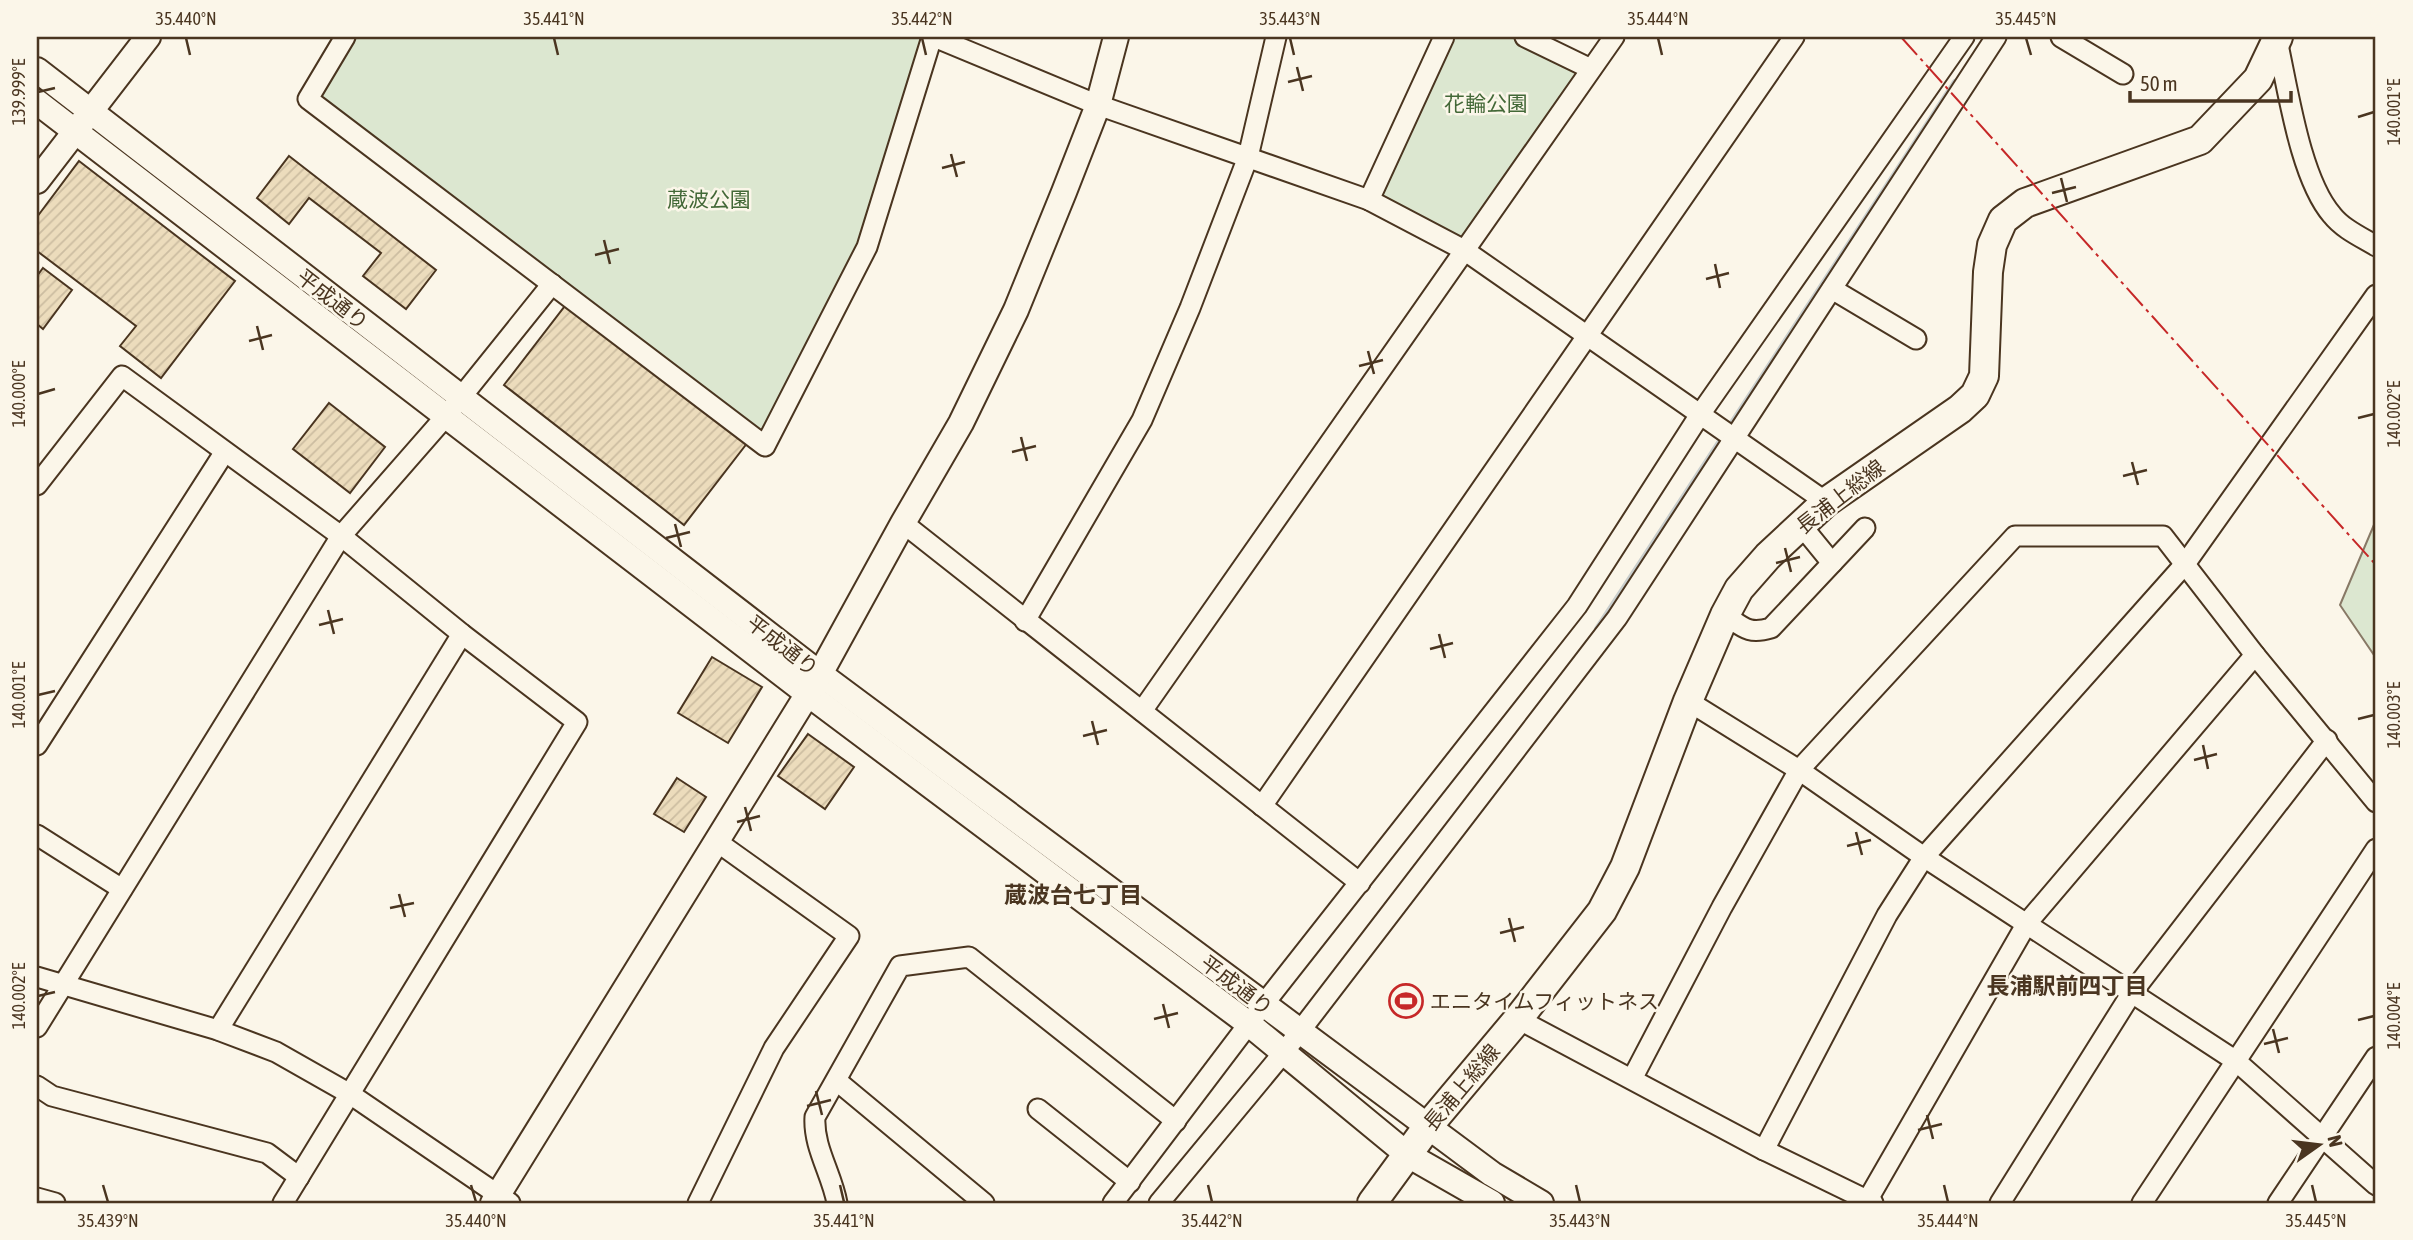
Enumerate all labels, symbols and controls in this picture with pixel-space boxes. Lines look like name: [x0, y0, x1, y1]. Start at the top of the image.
text: 35.440°N: [155, 8, 217, 29]
text: 35.441°N: [523, 8, 585, 29]
text: 35.442°N: [891, 8, 953, 29]
text: 35.443°N: [1259, 8, 1321, 29]
text: 35.444°N: [1627, 8, 1689, 29]
text: 35.445°N: [1995, 8, 2057, 29]
text: 139.999°E: [8, 58, 29, 125]
scale bar: [2130, 60, 2290, 104]
text: 50 m: [2140, 71, 2178, 95]
text: 140.001°E: [2383, 78, 2404, 145]
park label: 花輪公園: [1444, 91, 1528, 115]
park label: 蔵波公園: [667, 187, 751, 211]
street label: 平成通り: [293, 264, 373, 334]
text: 140.000°E: [8, 360, 29, 427]
text: 140.002°E: [2383, 380, 2404, 447]
street label: 長浦上総線: [1791, 454, 1889, 538]
street label: 平成通り: [743, 610, 823, 680]
text: 140.001°E: [8, 661, 29, 728]
text: 140.003°E: [2383, 681, 2404, 748]
district label: 蔵波台七丁目: [1004, 882, 1142, 908]
street label: 平成通り: [1196, 950, 1278, 1020]
text: 140.002°E: [8, 962, 29, 1029]
district label: 長浦駅前四丁目: [1987, 973, 2148, 999]
sports icon: エニタイムフィットネス: [1387, 982, 1425, 1020]
text: 140.004°E: [2383, 982, 2404, 1049]
place label: エニタイムフィットネス: [1430, 989, 1659, 1013]
street label: 長浦上総線: [1418, 1039, 1504, 1135]
north arrow: [2284, 1110, 2354, 1180]
text: N: [2323, 1133, 2348, 1149]
text: 35.439°N: [77, 1210, 139, 1231]
text: 35.440°N: [445, 1210, 507, 1231]
text: 35.441°N: [813, 1210, 875, 1231]
text: 35.442°N: [1181, 1210, 1243, 1231]
text: 35.443°N: [1549, 1210, 1611, 1231]
text: 35.444°N: [1917, 1210, 1979, 1231]
text: 35.445°N: [2285, 1210, 2347, 1231]

